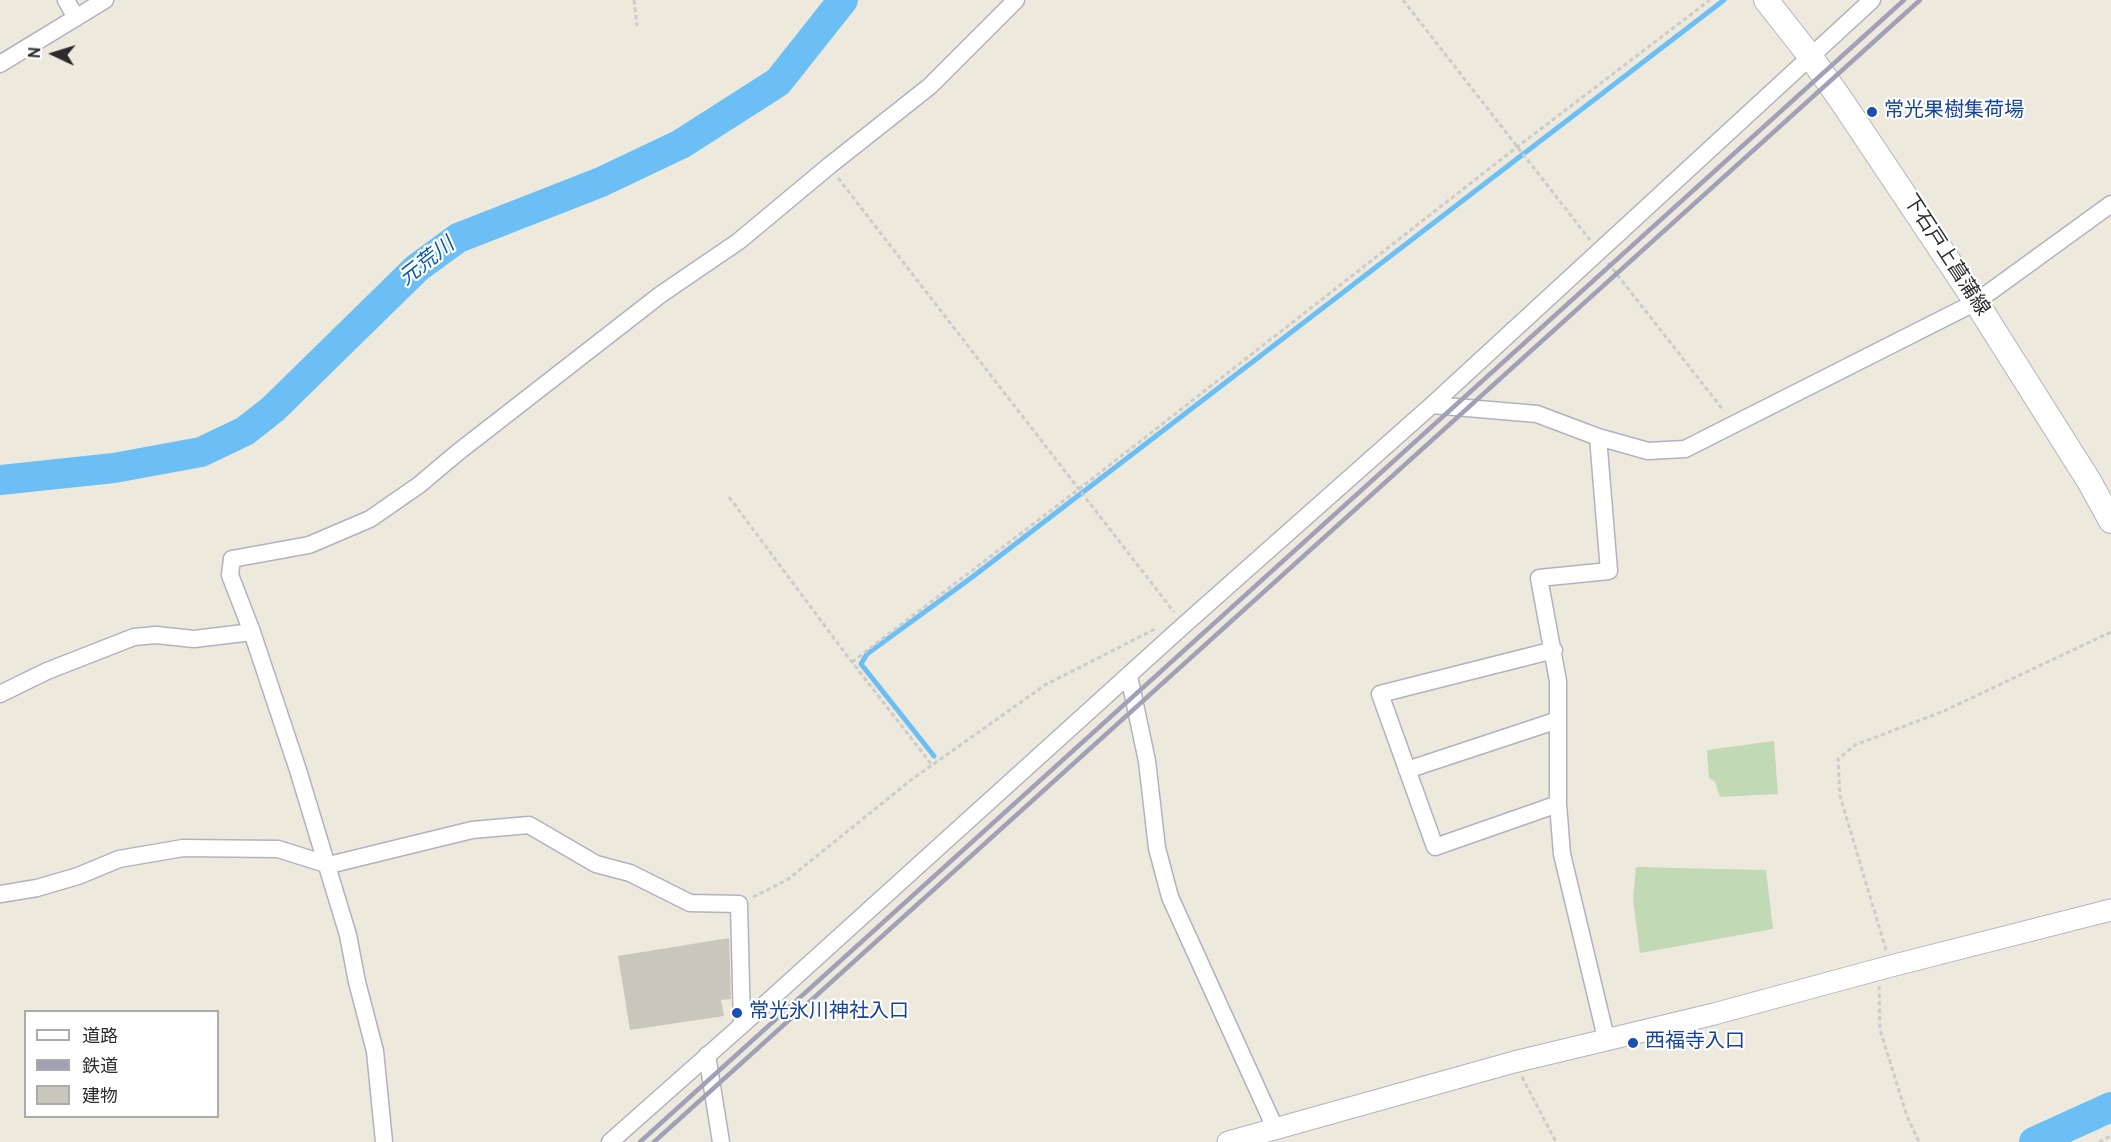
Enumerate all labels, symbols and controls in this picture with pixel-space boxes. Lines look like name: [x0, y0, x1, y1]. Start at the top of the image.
north arrow: [24, 24, 84, 84]
text: N: [26, 46, 46, 59]
place label: 常光果樹集荷場: [1884, 100, 2024, 124]
marker: 常光果樹集荷場: [1865, 105, 1879, 119]
street label: 下石戸上菖蒲線: [1897, 191, 1993, 321]
water label: 元荒川: [395, 234, 461, 292]
place label: 常光氷川神社入口: [749, 1001, 909, 1025]
marker: 常光氷川神社入口: [730, 1006, 744, 1020]
legend: [24, 1010, 219, 1118]
text: 道路: [82, 1026, 118, 1049]
place label: 西福寺入口: [1645, 1031, 1745, 1055]
marker: 西福寺入口: [1626, 1036, 1640, 1050]
text: 鉄道: [82, 1056, 118, 1079]
text: 建物: [82, 1086, 118, 1109]

